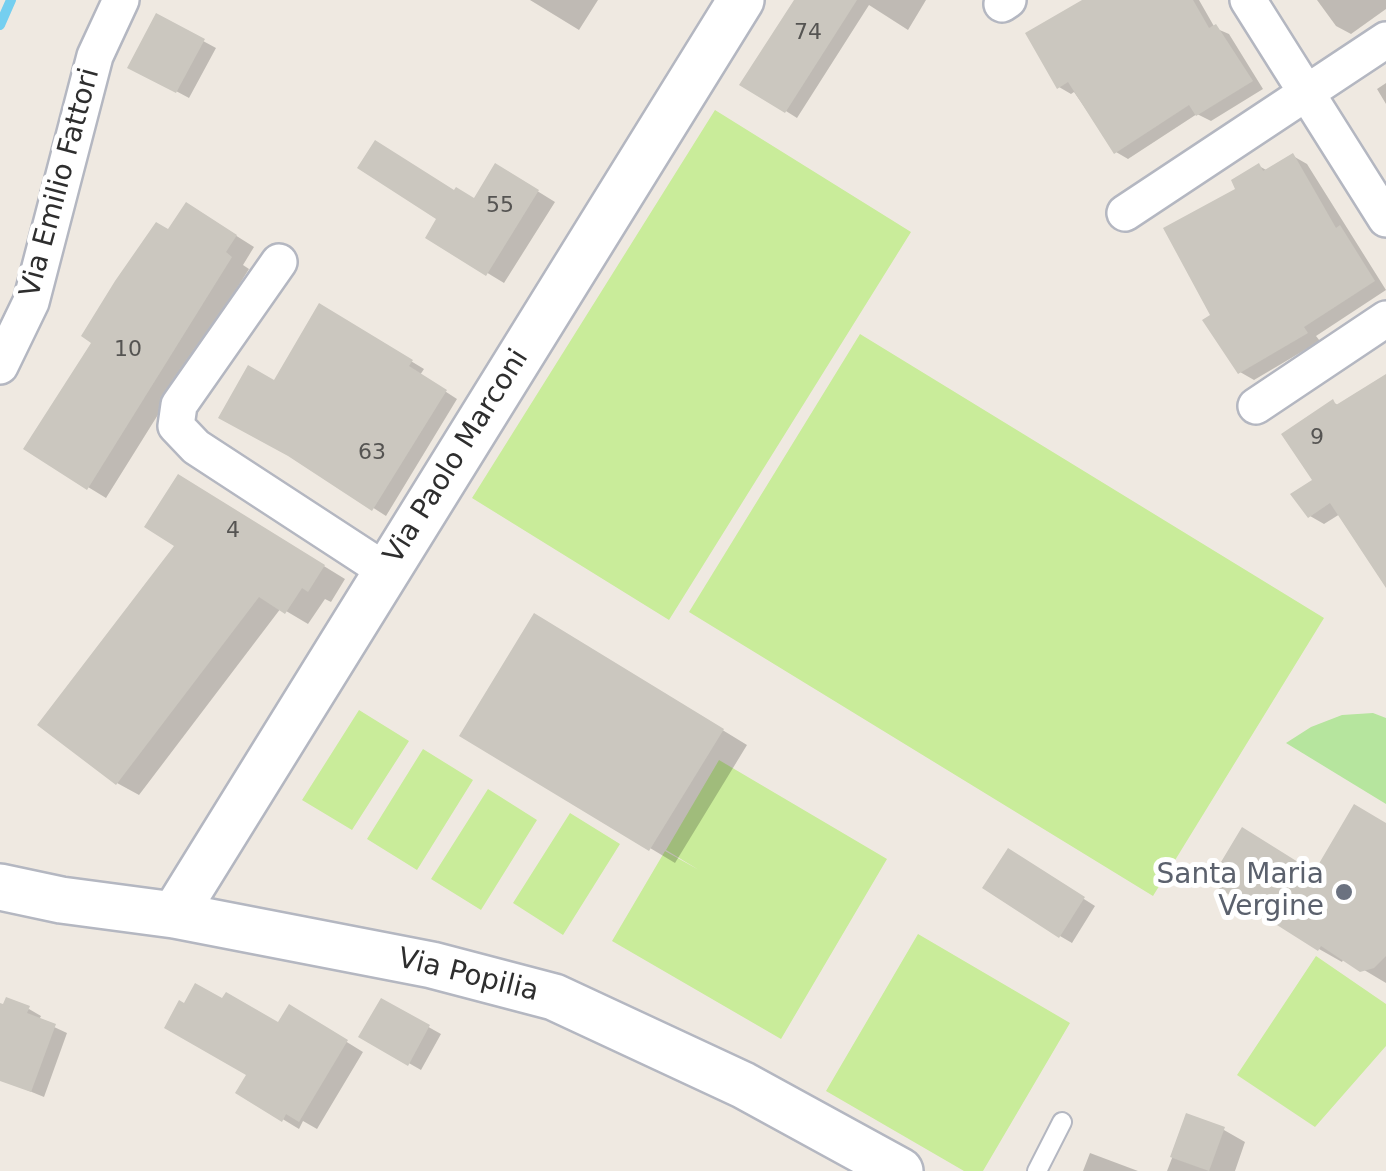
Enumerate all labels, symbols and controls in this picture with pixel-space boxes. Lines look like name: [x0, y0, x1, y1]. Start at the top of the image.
house number: 74: [794, 20, 822, 46]
street label: Via Emilio Fattori: [14, 65, 108, 301]
house number: 55: [486, 193, 514, 219]
house number: 10: [114, 337, 142, 363]
street label: Via Paolo Marconi: [377, 344, 537, 570]
house number: 9: [1310, 425, 1324, 451]
house number: 63: [358, 440, 386, 466]
house number: 4: [226, 518, 240, 544]
place label: Santa Maria Vergine: [1157, 859, 1324, 925]
marker: Santa Maria Vergine: [1333, 881, 1355, 903]
street label: Via Popilia: [394, 942, 542, 1010]

